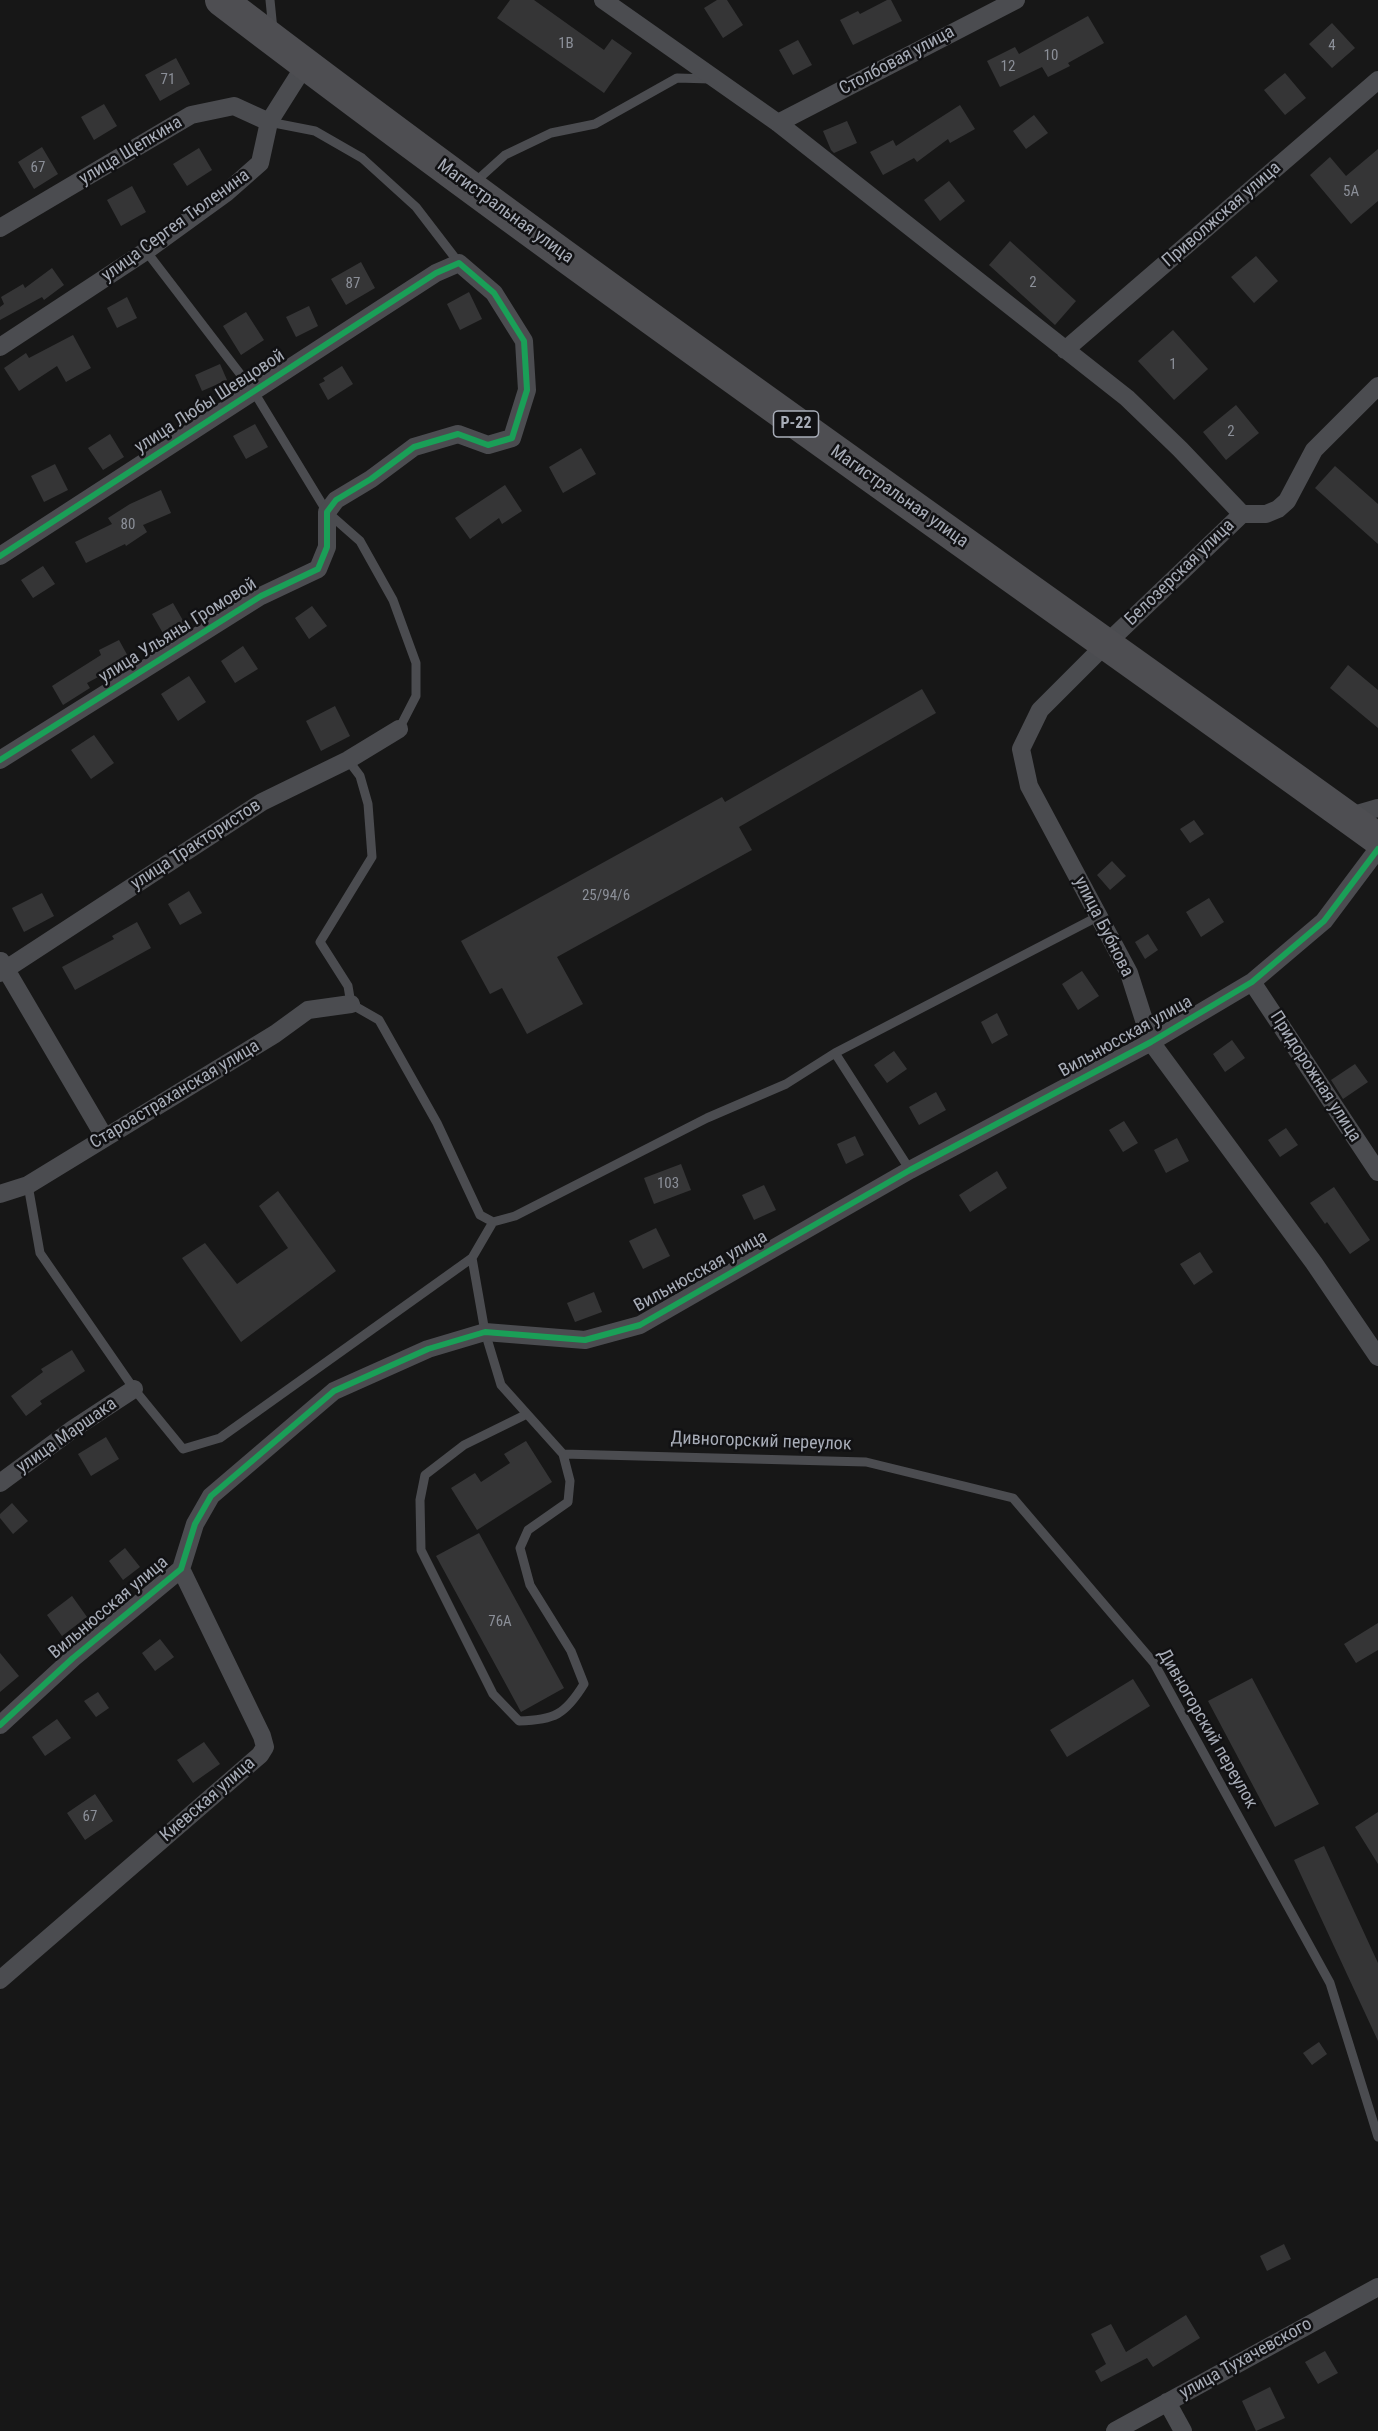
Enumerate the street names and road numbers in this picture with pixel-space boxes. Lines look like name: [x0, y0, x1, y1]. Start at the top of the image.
street label: Столбовая улица: [836, 22, 958, 100]
street label: улица Щепкина: [76, 112, 186, 190]
street label: Магистральная улица: [433, 155, 577, 269]
street label: Приволжская улица: [1158, 158, 1286, 272]
street label: улица Сергея Тюленина: [98, 165, 254, 287]
street label: улица Любы Шевцовой: [131, 345, 289, 459]
road number: Р-22: [774, 411, 818, 437]
street label: Магистральная улица: [826, 441, 972, 553]
street label: Белозерская улица: [1121, 515, 1239, 631]
street label: улица Ульяны Громовой: [95, 574, 261, 688]
street label: улица Трактористов: [127, 795, 265, 895]
street label: улица Бубнова: [1069, 873, 1137, 981]
street label: Вильнюсская улица: [1056, 991, 1196, 1083]
street label: Придорожная улица: [1265, 1008, 1365, 1146]
street label: Староастраханская улица: [86, 1036, 264, 1154]
street label: Вильнюсская улица: [631, 1226, 771, 1318]
street label: улица Маршака: [13, 1394, 121, 1478]
street label: Дивногорский переулок: [670, 1428, 852, 1456]
street label: Вильнюсская улица: [45, 1552, 173, 1664]
street label: Дивногорский переулок: [1152, 1645, 1262, 1813]
street label: Киевская улица: [156, 1753, 260, 1847]
street label: улица Тухачевского: [1176, 2314, 1316, 2404]

